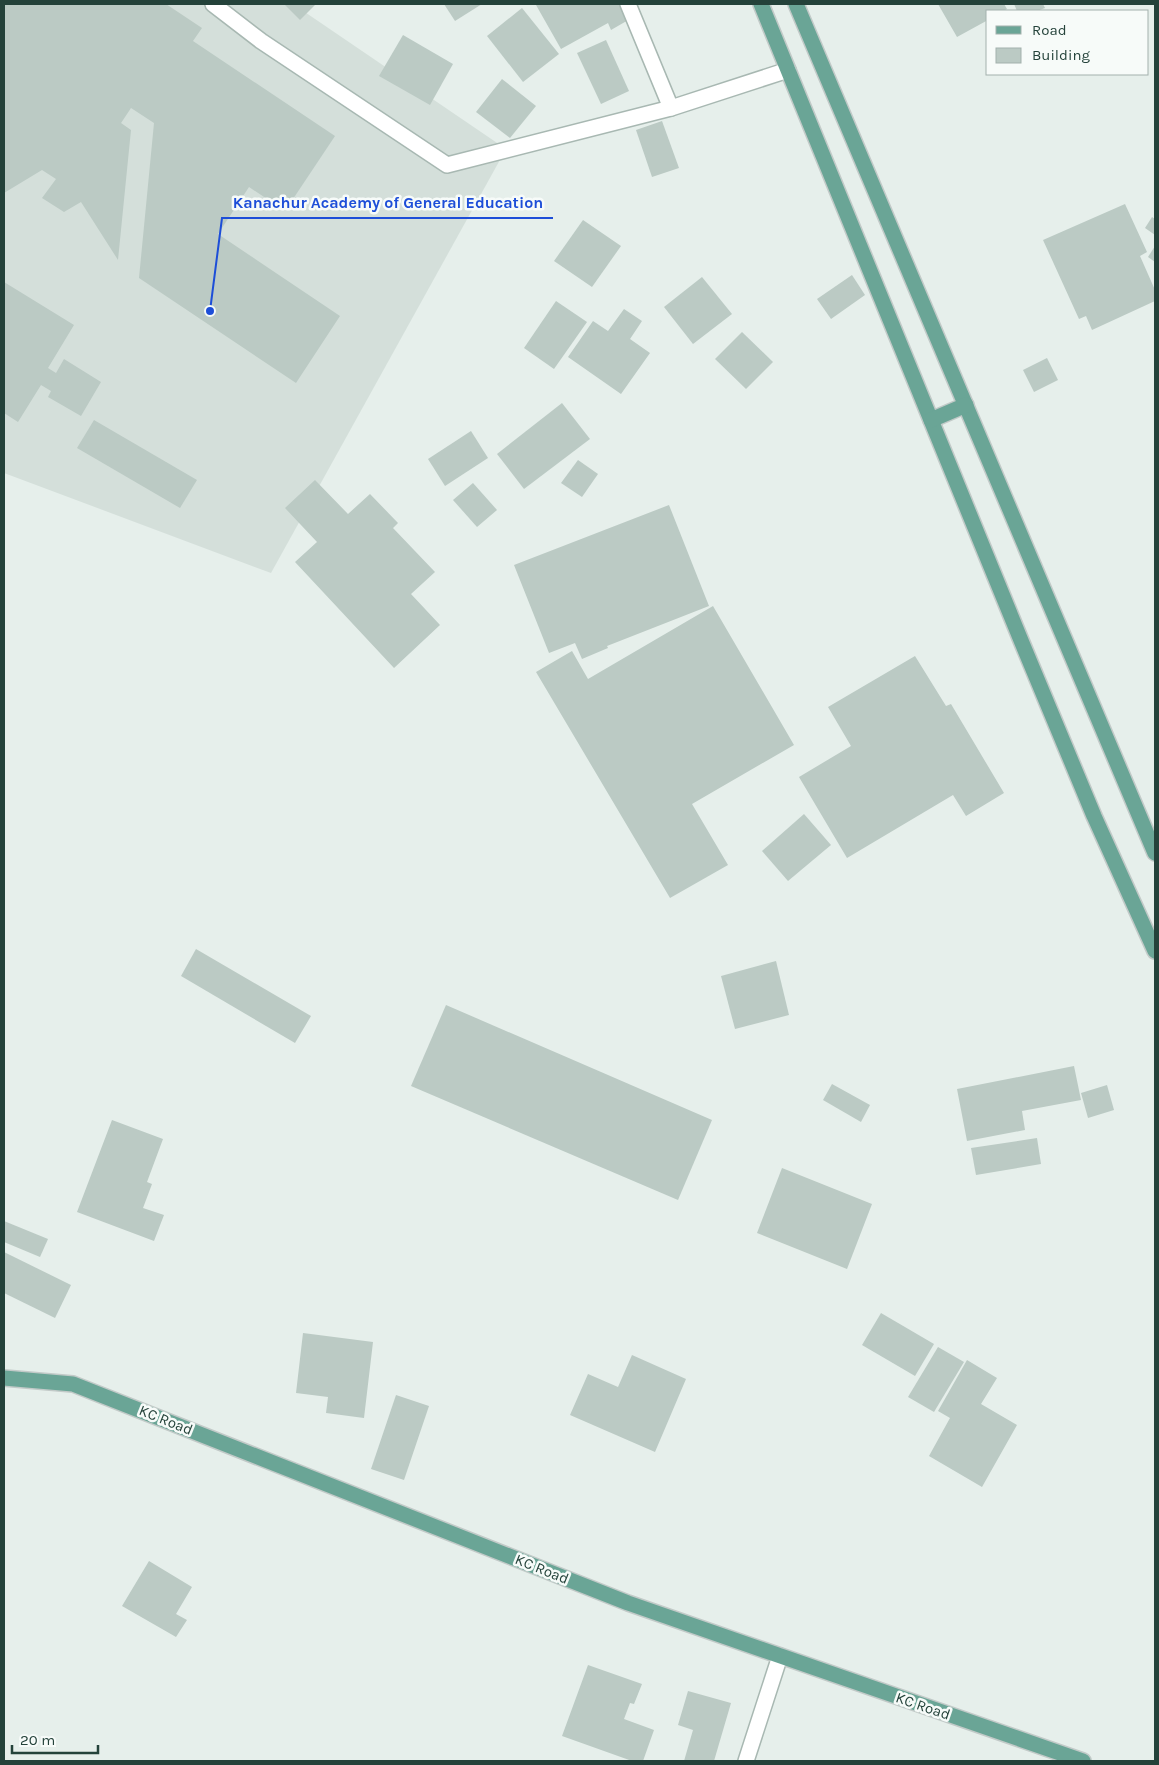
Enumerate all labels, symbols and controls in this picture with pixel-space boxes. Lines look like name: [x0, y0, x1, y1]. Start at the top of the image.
legend: [986, 10, 1149, 75]
text: Road: [1032, 21, 1067, 39]
text: Building: [1032, 46, 1090, 64]
callout: Kanachur Academy of General Education: [222, 187, 553, 218]
text: Kanachur Academy of General Education: [233, 193, 543, 212]
street label: KC Road: [136, 1401, 196, 1439]
street label: KC Road: [512, 1550, 572, 1588]
street label: KC Road: [893, 1688, 953, 1724]
scale bar: [12, 1722, 99, 1754]
text: 20 m: [20, 1731, 55, 1749]

